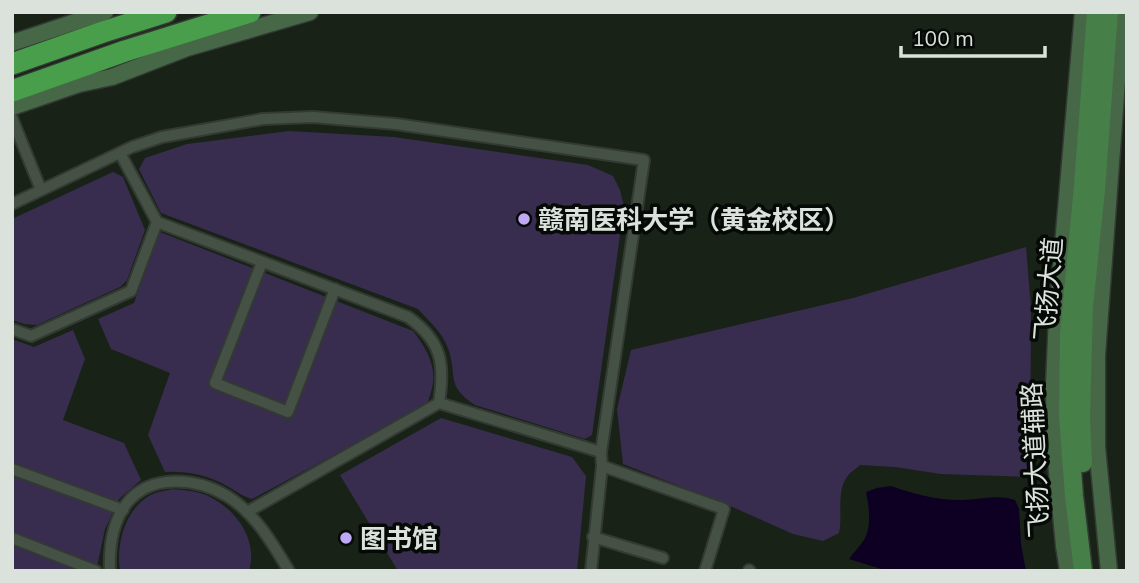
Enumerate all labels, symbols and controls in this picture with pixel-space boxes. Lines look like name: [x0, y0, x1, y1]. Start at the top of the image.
scale bar: [901, 14, 1044, 58]
text: 100 m: [912, 25, 974, 51]
place label: 赣南医科大学（黄金校区）: [538, 203, 850, 236]
marker: 赣南医科大学（黄金校区）: [516, 211, 532, 227]
street label: 飞扬大道: [1027, 236, 1069, 342]
street label: 飞扬大道辅路: [1014, 381, 1056, 539]
place label: 图书馆: [360, 522, 438, 555]
marker: 图书馆: [338, 530, 354, 546]

